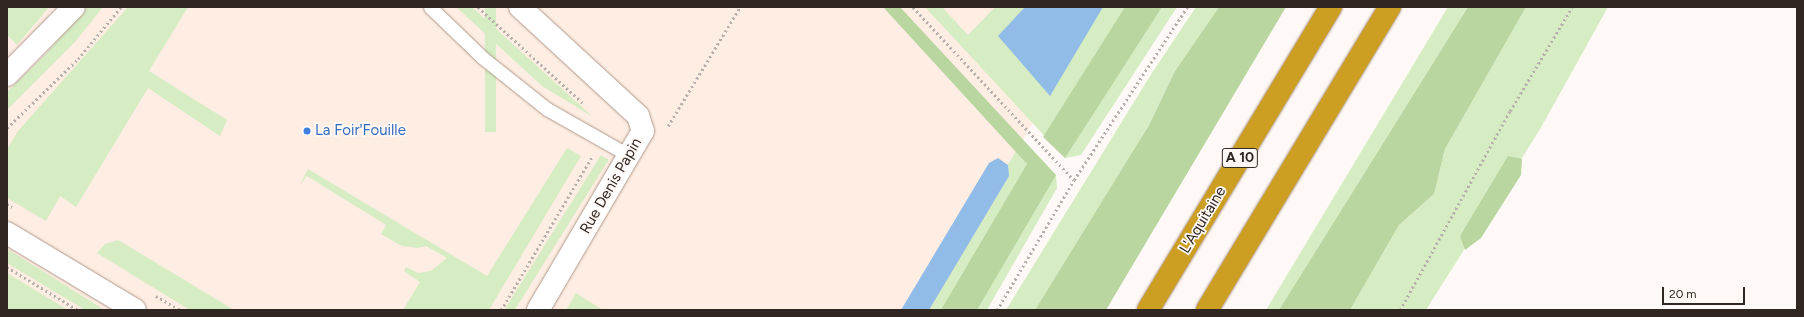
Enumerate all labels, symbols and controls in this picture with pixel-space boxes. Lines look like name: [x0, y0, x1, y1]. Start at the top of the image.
place label: La Foir'Fouille: [315, 122, 406, 140]
marker: La Foir'Fouille: [302, 126, 312, 136]
street label: Rue Denis Papin: [576, 135, 646, 237]
road number: A 10: [1221, 146, 1259, 170]
street label: L'Aquitaine: [1176, 183, 1230, 257]
scale bar: [1664, 279, 1747, 305]
text: 20 m: [1669, 287, 1697, 301]

